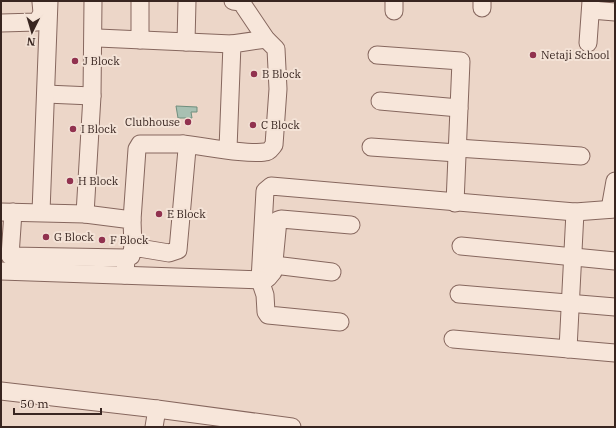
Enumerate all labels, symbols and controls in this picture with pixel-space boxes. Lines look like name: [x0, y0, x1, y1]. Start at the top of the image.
north arrow: [12, 12, 52, 52]
text: N: [26, 35, 36, 49]
place label: Netaji School: [541, 48, 609, 62]
marker: Netaji School: [528, 50, 538, 60]
place label: J Block: [83, 54, 120, 68]
marker: J Block: [70, 56, 80, 66]
place label: B Block: [262, 67, 302, 81]
marker: B Block: [249, 69, 259, 79]
place label: Clubhouse: [125, 115, 180, 129]
marker: Clubhouse: [183, 117, 193, 127]
place label: C Block: [261, 118, 300, 132]
marker: C Block: [248, 120, 258, 130]
place label: I Block: [81, 122, 117, 136]
marker: I Block: [68, 124, 78, 134]
place label: H Block: [78, 174, 119, 188]
marker: H Block: [65, 176, 75, 186]
place label: E Block: [167, 207, 206, 221]
marker: E Block: [154, 209, 164, 219]
place label: G Block: [54, 230, 94, 244]
marker: G Block: [41, 232, 51, 242]
place label: F Block: [110, 233, 149, 247]
marker: F Block: [97, 235, 107, 245]
scale bar: [14, 390, 101, 416]
text: 50 m: [20, 396, 49, 411]

